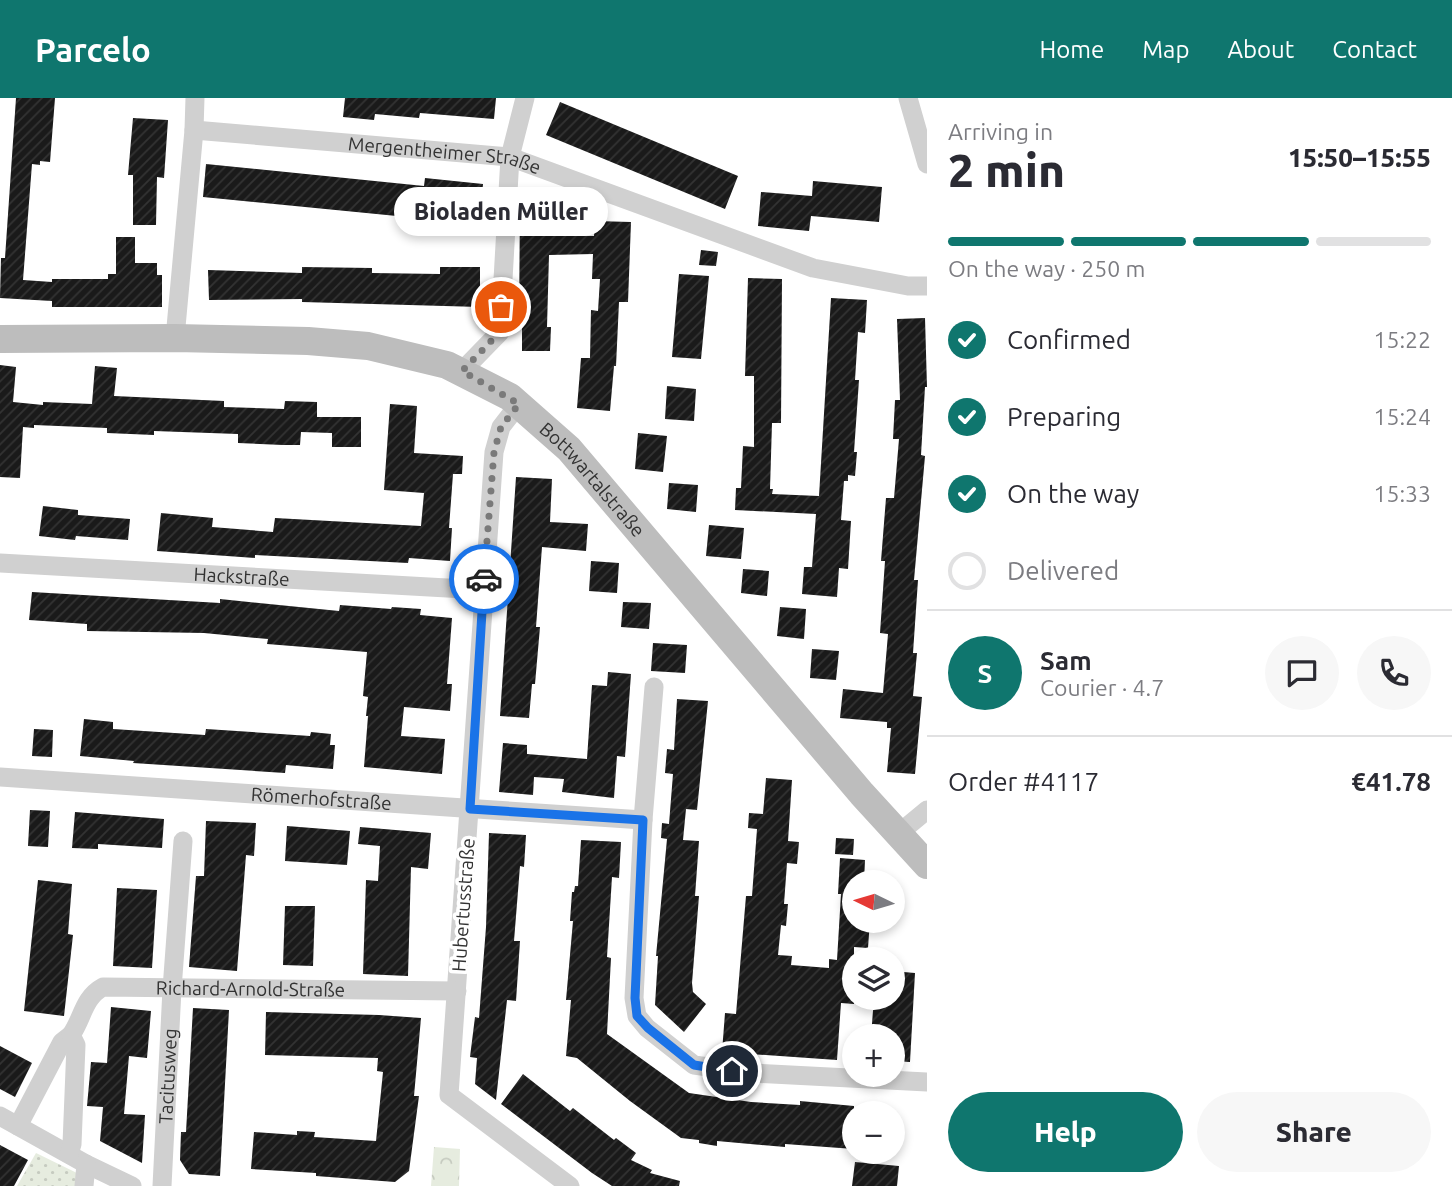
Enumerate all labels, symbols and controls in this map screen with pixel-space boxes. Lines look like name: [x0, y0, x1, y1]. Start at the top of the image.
text: Parcelo: [35, 31, 151, 68]
text: Home: [1039, 36, 1104, 63]
text: Map: [1142, 36, 1189, 63]
text: About: [1227, 36, 1294, 63]
text: Contact: [1332, 36, 1417, 63]
text: Arriving in: [948, 119, 1053, 144]
street label: Mergentheimer Straße: [347, 132, 544, 178]
text: 15:50–15:55: [1288, 143, 1431, 172]
text: 2 min: [948, 144, 1065, 196]
callout: Bioladen Müller: [394, 188, 608, 237]
text: Bioladen Müller: [414, 199, 588, 224]
text: On the way · 250 m: [948, 256, 1145, 281]
pin: [471, 277, 531, 337]
icon: bag: [482, 288, 520, 326]
icon: check: [948, 321, 986, 359]
text: Confirmed: [1007, 325, 1131, 354]
text: 15:22: [1373, 327, 1431, 352]
icon: check: [948, 398, 986, 436]
text: Preparing: [1007, 402, 1121, 431]
text: 15:24: [1373, 404, 1431, 429]
street label: Bottwartalstraße: [535, 417, 650, 541]
icon: check: [948, 475, 986, 513]
text: On the way: [1007, 479, 1139, 508]
text: 15:33: [1373, 481, 1431, 506]
courier: [449, 544, 519, 614]
text: Delivered: [1007, 556, 1119, 585]
icon: car: [465, 560, 503, 598]
street label: Hackstraße: [193, 563, 290, 590]
button: chat: [1265, 636, 1339, 710]
button: phone: [1357, 636, 1431, 710]
text: Sam: [1040, 646, 1092, 675]
text: S: [978, 659, 992, 688]
text: Courier · 4.7: [1040, 675, 1164, 700]
text: Order #4117: [948, 767, 1099, 796]
text: €41.78: [1351, 767, 1431, 796]
street label: Römerhofstraße: [250, 783, 392, 814]
street label: Hubertusstraße: [447, 837, 479, 973]
north arrow: [842, 870, 905, 933]
map controls: [842, 870, 905, 1164]
button: layers: [842, 947, 905, 1010]
street label: Richard-Arnold-Straße: [156, 977, 345, 1001]
button: +: [842, 1024, 905, 1087]
street label: Tacitusweg: [154, 1028, 181, 1125]
pin: [702, 1041, 762, 1101]
icon: home: [713, 1052, 751, 1090]
button: Help: [948, 1092, 1183, 1172]
button: Share: [1197, 1092, 1431, 1172]
button: −: [842, 1101, 905, 1164]

